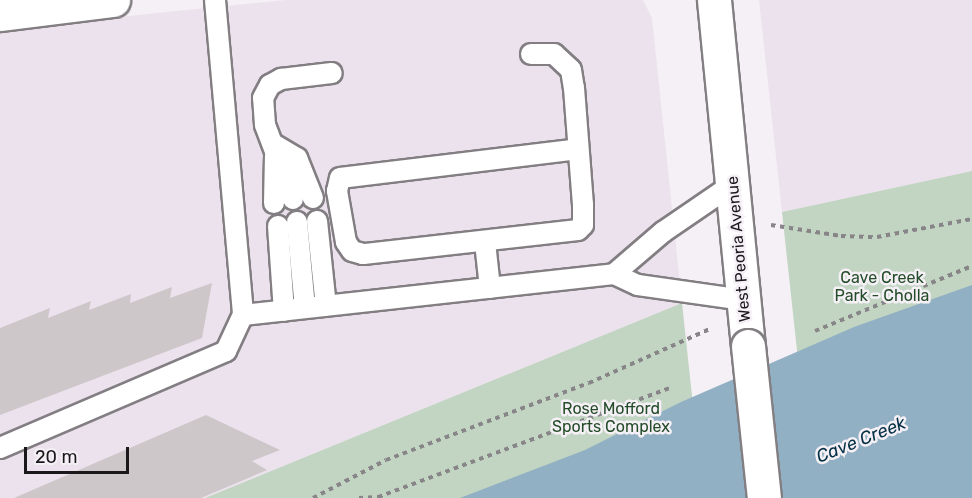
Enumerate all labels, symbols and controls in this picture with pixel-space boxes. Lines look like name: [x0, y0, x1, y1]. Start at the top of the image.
street label: West Peoria Avenue: [723, 175, 755, 323]
park label: Cave Creek Park - Cholla: [834, 268, 930, 306]
park label: Rose Mofford Sports Complex: [552, 399, 670, 437]
water label: Cave Creek: [813, 412, 909, 468]
scale bar: [27, 435, 132, 473]
text: 20 m: [35, 446, 77, 468]

